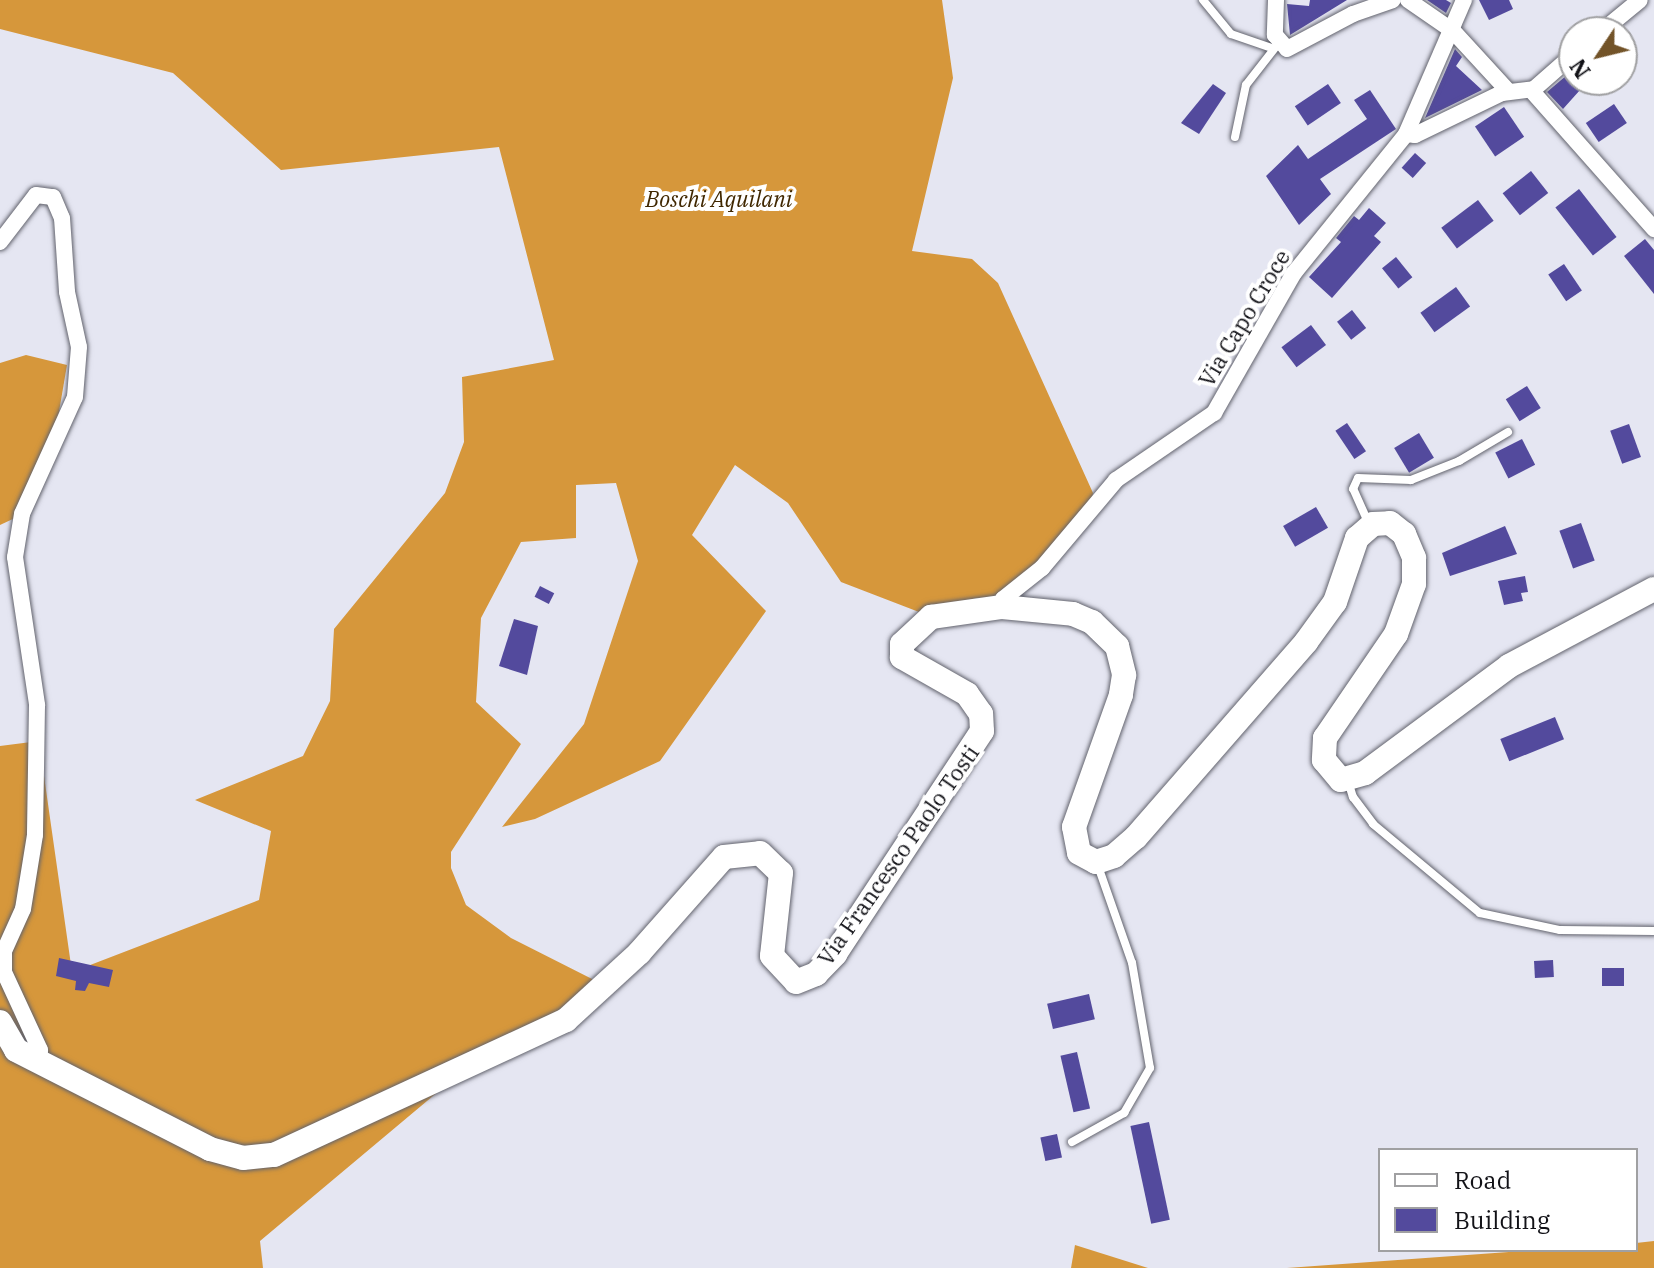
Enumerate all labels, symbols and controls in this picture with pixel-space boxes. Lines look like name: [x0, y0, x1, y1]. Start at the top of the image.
north arrow: [1558, 16, 1638, 96]
text: N: [1563, 53, 1596, 84]
park label: Boschi Aquilani: [646, 186, 792, 212]
street label: Via Capo Croce: [1193, 245, 1295, 391]
street label: Via Francesco Paolo Tosti: [812, 740, 984, 970]
legend: [1378, 1148, 1638, 1252]
text: Road: [1454, 1164, 1511, 1196]
text: Building: [1454, 1204, 1550, 1236]

